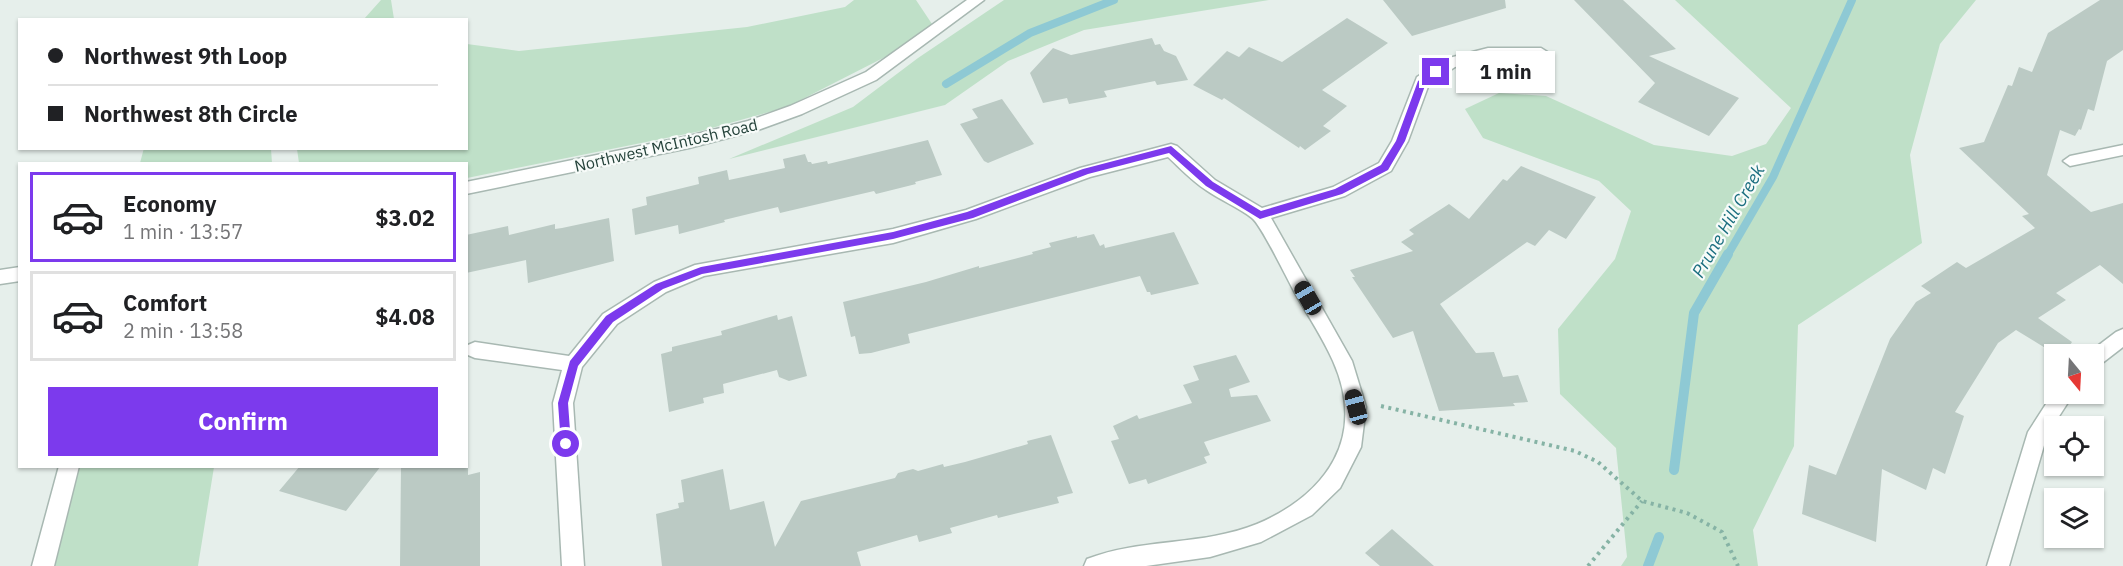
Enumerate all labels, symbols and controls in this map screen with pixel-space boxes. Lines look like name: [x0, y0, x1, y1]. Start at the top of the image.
text: Northwest 9th Loop: [84, 41, 287, 70]
callout: 1 min: [1457, 51, 1556, 93]
route end: [1422, 58, 1449, 85]
text: 1 min: [1479, 58, 1532, 85]
text: Northwest 8th Circle: [84, 99, 298, 128]
street label: Northwest McIntosh Road: [572, 114, 760, 176]
water label: Prune Hill Creek: [1686, 160, 1770, 281]
text: Economy: [123, 189, 217, 218]
icon: car: [51, 190, 105, 244]
text: $3.02: [375, 203, 435, 232]
text: 1 min · 13:57: [123, 218, 243, 245]
car: [1291, 278, 1325, 318]
text: Comfort: [123, 288, 207, 317]
icon: car: [51, 289, 105, 343]
text: $4.08: [375, 302, 435, 331]
text: 2 min · 13:58: [123, 317, 243, 344]
north arrow: [2044, 344, 2104, 404]
map controls: [2044, 344, 2104, 548]
button: Confirm: [48, 387, 438, 456]
car: [1343, 387, 1369, 427]
button: locate: [2044, 416, 2104, 476]
route start: [552, 430, 579, 457]
button: layers: [2044, 488, 2104, 548]

